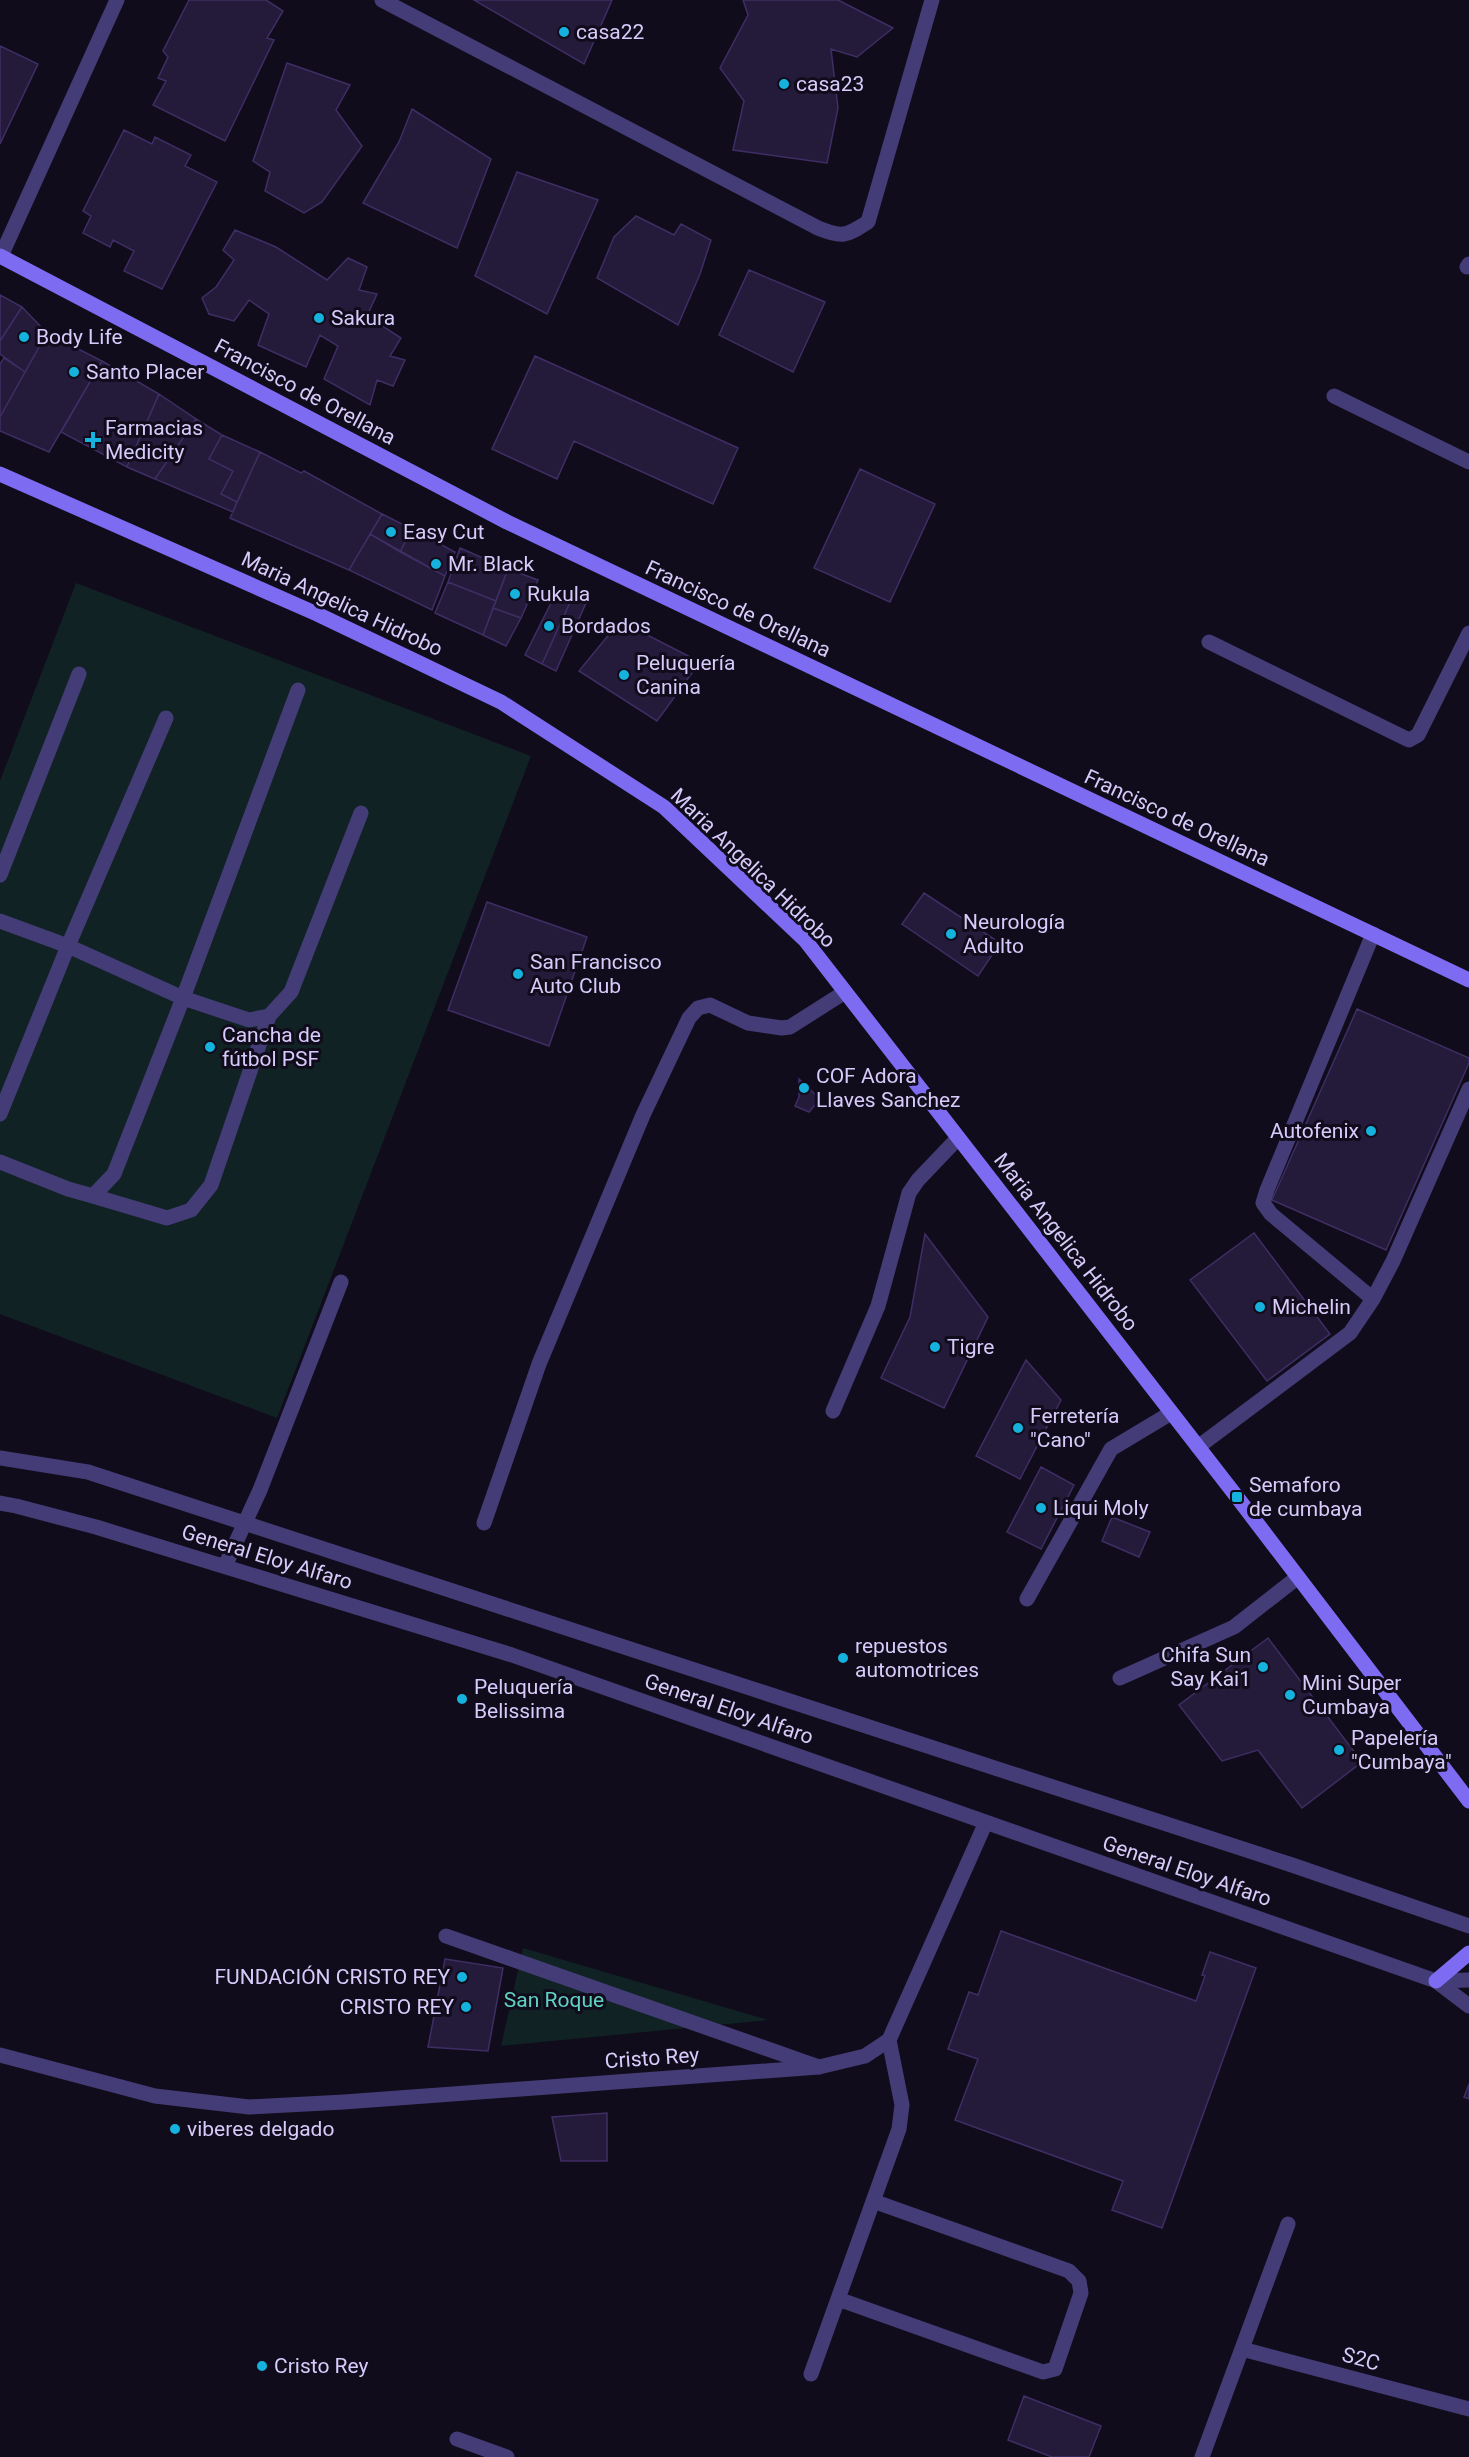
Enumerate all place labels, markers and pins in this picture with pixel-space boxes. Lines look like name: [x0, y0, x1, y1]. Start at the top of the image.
place label: casa22: [576, 20, 644, 44]
marker: casa22: [557, 25, 571, 39]
place label: casa23: [796, 72, 864, 96]
marker: casa23: [777, 77, 791, 91]
place label: Sakura: [331, 306, 395, 330]
marker: Sakura: [312, 311, 326, 325]
place label: Body Life: [36, 325, 123, 349]
marker: Body Life: [17, 330, 31, 344]
place label: Santo Placer: [86, 360, 204, 384]
marker: Santo Placer: [67, 365, 81, 379]
place label: Farmacias Medicity: [105, 416, 203, 464]
marker: Farmacias Medicity: [86, 433, 100, 447]
place label: Easy Cut: [403, 520, 485, 544]
marker: Easy Cut: [384, 525, 398, 539]
place label: Mr. Black: [448, 552, 535, 576]
marker: Mr. Black: [429, 557, 443, 571]
place label: Rukula: [527, 582, 590, 606]
marker: Rukula: [508, 587, 522, 601]
place label: Bordados: [561, 614, 651, 638]
marker: Bordados: [542, 619, 556, 633]
place label: Peluquería Canina: [636, 651, 735, 699]
marker: Peluquería Canina: [617, 668, 631, 682]
place label: Neurología Adulto: [963, 910, 1065, 958]
marker: Neurología Adulto: [944, 927, 958, 941]
place label: San Francisco Auto Club: [530, 950, 662, 998]
marker: San Francisco Auto Club: [511, 967, 525, 981]
place label: Cancha de fútbol PSF: [222, 1023, 321, 1071]
marker: Cancha de fútbol PSF: [203, 1040, 217, 1054]
place label: COF Adora Llaves Sanchez: [816, 1064, 961, 1112]
marker: COF Adora Llaves Sanchez: [797, 1081, 811, 1095]
place label: Autofenix: [1270, 1119, 1359, 1143]
marker: Autofenix: [1364, 1124, 1378, 1138]
place label: Michelin: [1272, 1295, 1351, 1319]
marker: Michelin: [1253, 1300, 1267, 1314]
place label: Tigre: [947, 1335, 995, 1359]
marker: Tigre: [928, 1340, 942, 1354]
place label: Ferretería "Cano": [1030, 1404, 1119, 1452]
marker: Ferretería "Cano": [1011, 1421, 1025, 1435]
place label: Semaforo de cumbaya: [1249, 1473, 1362, 1521]
marker: Semaforo de cumbaya: [1230, 1490, 1244, 1504]
place label: Liqui Moly: [1053, 1496, 1149, 1520]
marker: Liqui Moly: [1034, 1501, 1048, 1515]
place label: repuestos automotrices: [855, 1634, 979, 1682]
place label: Chifa Sun Say Kai1: [1161, 1643, 1251, 1691]
marker: repuestos automotrices: [836, 1651, 850, 1665]
marker: Chifa Sun Say Kai1: [1256, 1660, 1270, 1674]
place label: Mini Super Cumbaya: [1302, 1671, 1401, 1719]
place label: Peluquería Belissima: [474, 1675, 573, 1723]
marker: Mini Super Cumbaya: [1283, 1688, 1297, 1702]
marker: Peluquería Belissima: [455, 1692, 469, 1706]
place label: Papelería "Cumbaya": [1351, 1726, 1452, 1774]
marker: Papelería "Cumbaya": [1332, 1743, 1346, 1757]
place label: FUNDACIÓN CRISTO REY: [214, 1965, 450, 1989]
marker: FUNDACIÓN CRISTO REY: [455, 1970, 469, 1984]
place label: CRISTO REY: [340, 1995, 454, 2019]
marker: CRISTO REY: [459, 2000, 473, 2014]
place label: viberes delgado: [187, 2117, 334, 2141]
marker: viberes delgado: [168, 2122, 182, 2136]
place label: Cristo Rey: [274, 2354, 369, 2378]
marker: Cristo Rey: [255, 2359, 269, 2373]

